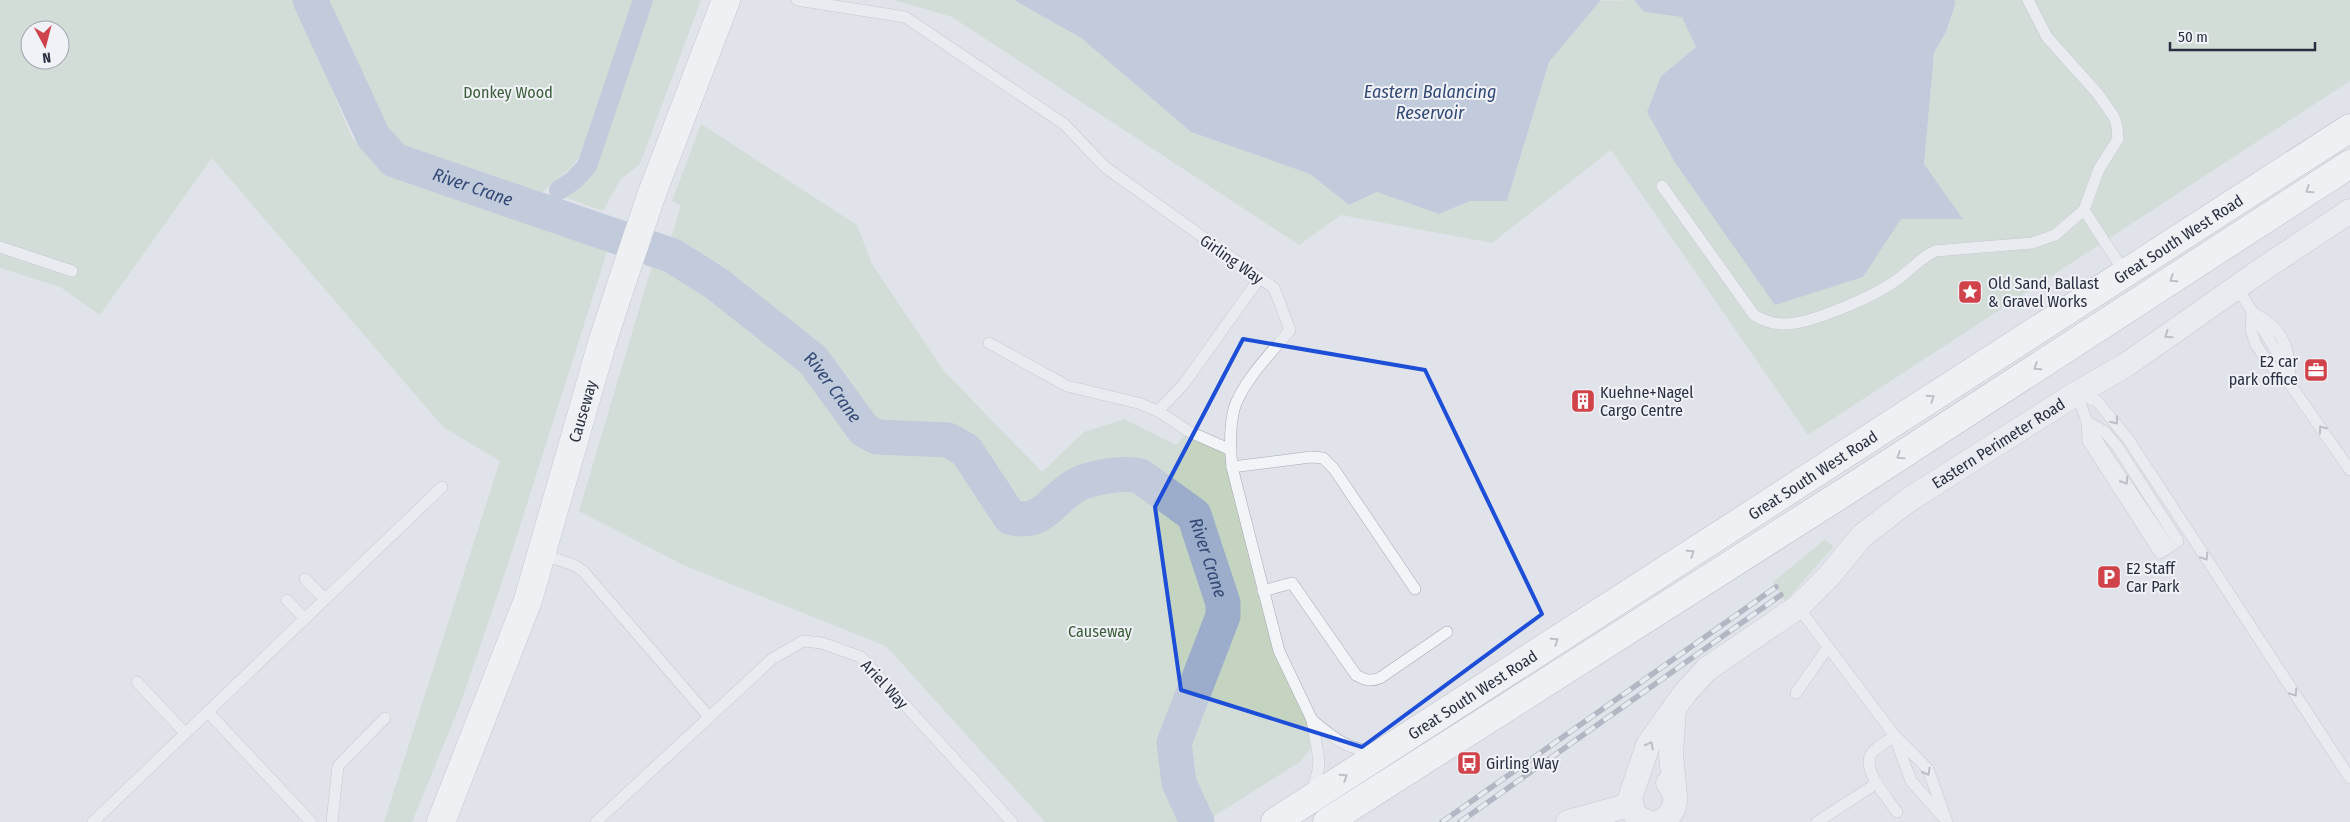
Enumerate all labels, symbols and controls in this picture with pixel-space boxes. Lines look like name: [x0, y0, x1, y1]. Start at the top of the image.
north arrow: [20, 20, 70, 70]
scale bar: [2170, 20, 2315, 52]
text: 50 m: [2178, 28, 2208, 46]
text: N: [41, 48, 52, 66]
water label: Eastern Balancing Reservoir: [1364, 81, 1496, 124]
park label: Donkey Wood: [463, 83, 553, 102]
water label: River Crane: [430, 163, 516, 211]
one-way arrow: [2305, 184, 2315, 193]
street label: Great South West Road: [2110, 191, 2247, 288]
street label: Girling Way: [1196, 231, 1268, 289]
one-way arrow: [2169, 272, 2178, 282]
place label: Old Sand, Ballast & Gravel Works: [1988, 274, 2100, 311]
place icon: Old Sand, Ballast & Gravel Works: [1957, 279, 1983, 305]
one-way arrow: [2165, 329, 2174, 338]
water label: River Crane: [800, 346, 866, 428]
place label: E2 car park office: [2229, 352, 2298, 389]
office icon: E2 car park office: [2303, 357, 2329, 383]
one-way arrow: [2033, 361, 2042, 370]
street label: Causeway: [565, 377, 601, 445]
place label: Kuehne+Nagel Cargo Centre: [1600, 383, 1693, 420]
building icon: Kuehne+Nagel Cargo Centre: [1570, 388, 1596, 414]
street label: Eastern Perimeter Road: [1929, 394, 2068, 493]
one-way arrow: [1925, 395, 1934, 405]
one-way arrow: [2109, 415, 2118, 425]
one-way arrow: [2320, 426, 2328, 435]
street label: Great South West Road: [1745, 427, 1881, 524]
one-way arrow: [1897, 449, 1906, 459]
one-way arrow: [2119, 475, 2128, 485]
water label: River Crane: [1185, 515, 1232, 601]
one-way arrow: [1685, 550, 1695, 559]
one-way arrow: [2199, 551, 2208, 560]
place label: E2 Staff Car Park: [2126, 559, 2180, 596]
parking icon: E2 Staff Car Park: [2096, 564, 2122, 590]
park label: Causeway: [1068, 622, 1133, 641]
one-way arrow: [1549, 638, 1558, 647]
street label: Great South West Road: [1405, 646, 1541, 744]
street label: Ariel Way: [857, 656, 913, 713]
one-way arrow: [2288, 687, 2297, 696]
one-way arrow: [1644, 741, 1654, 750]
bus stop icon: Girling Way: [1456, 750, 1482, 776]
place label: Girling Way: [1486, 754, 1560, 773]
one-way arrow: [1921, 767, 1931, 776]
one-way arrow: [1338, 774, 1347, 784]

